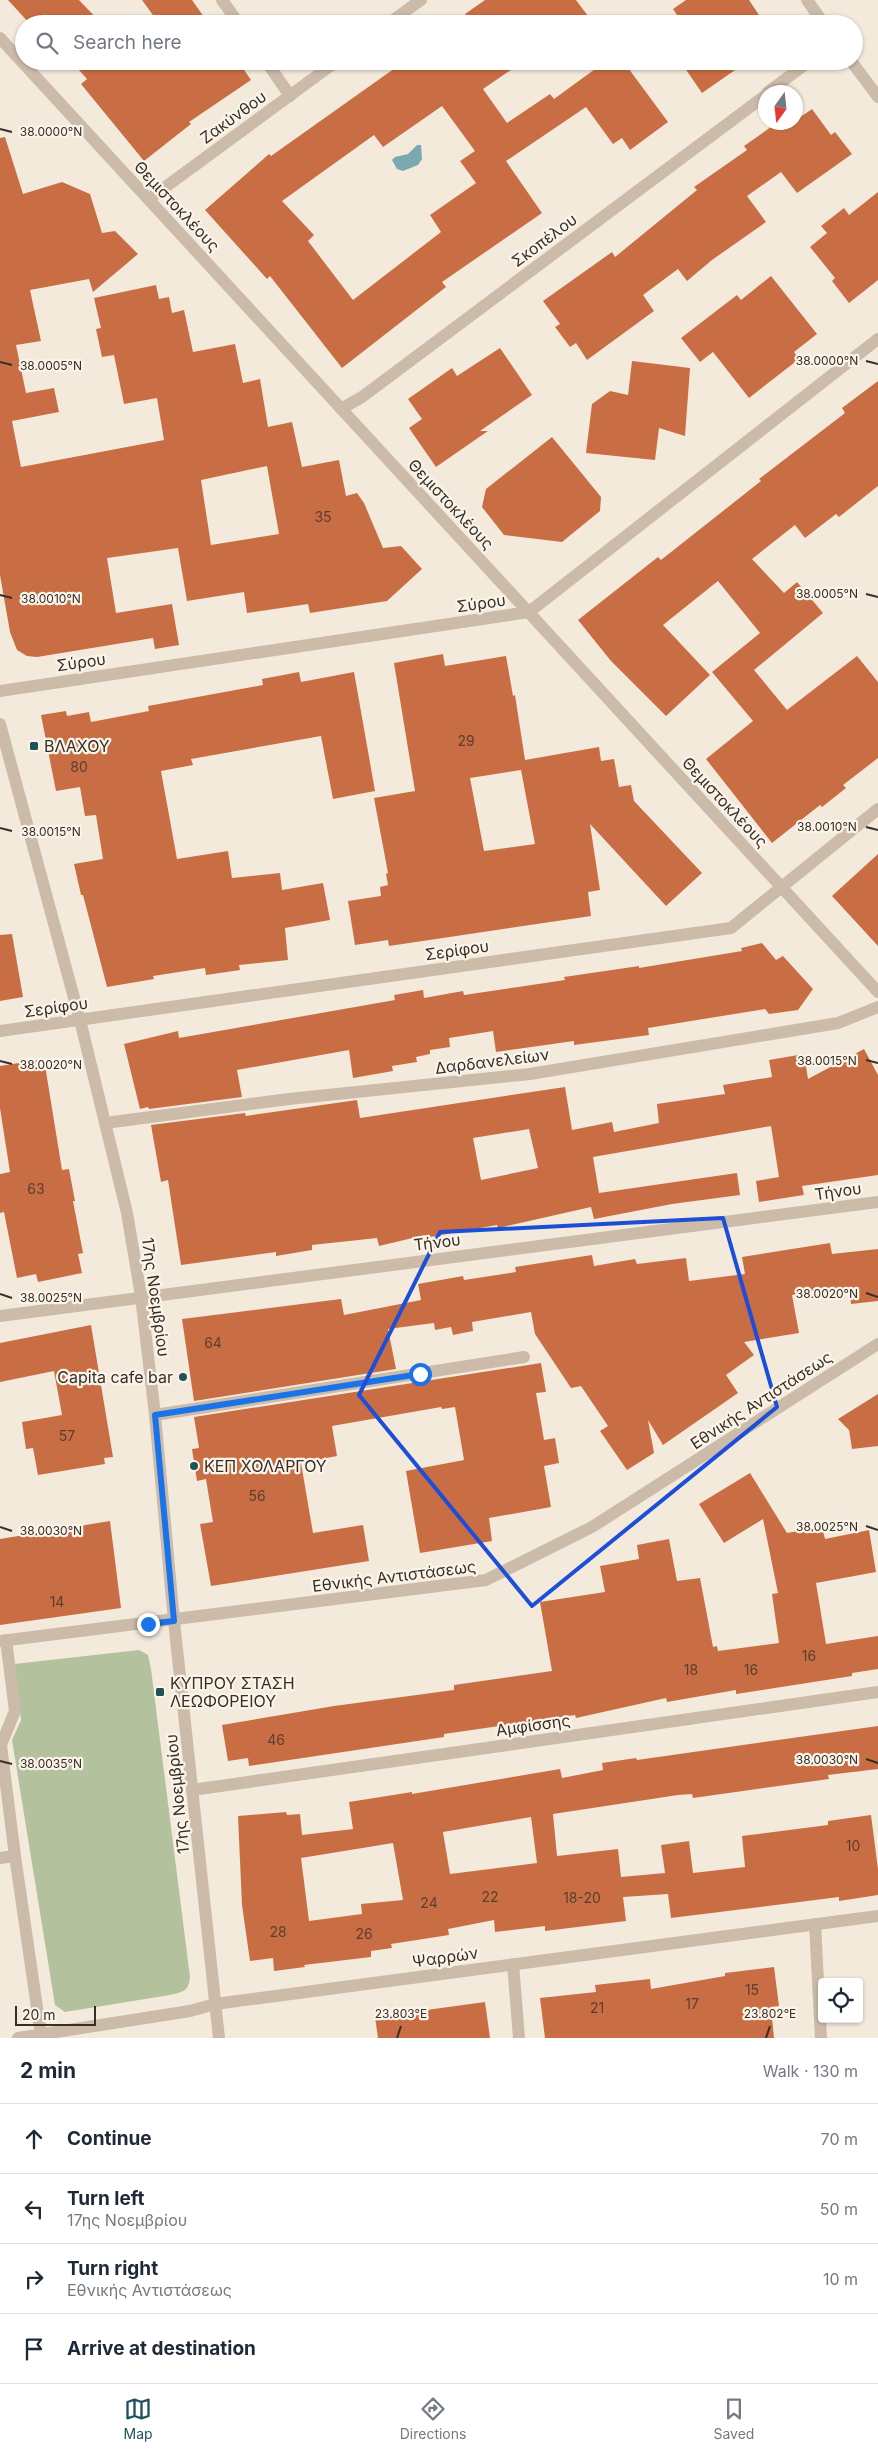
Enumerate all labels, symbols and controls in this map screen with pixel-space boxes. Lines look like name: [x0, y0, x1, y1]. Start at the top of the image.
search box: [15, 15, 863, 70]
icon: search: [33, 29, 61, 57]
text: Search here: [73, 31, 182, 54]
north arrow: [758, 85, 803, 130]
street label: Ζακύνθου: [196, 86, 270, 148]
text: 38.0000°N: [20, 124, 82, 139]
street label: Θεμιστοκλέους: [130, 157, 224, 255]
street label: Σκοπέλου: [507, 209, 581, 271]
text: 38.0000°N: [796, 353, 858, 368]
text: 38.0005°N: [20, 358, 82, 373]
street label: Θεμιστοκλέους: [404, 455, 498, 553]
house number: 35: [314, 508, 332, 525]
text: 38.0005°N: [796, 586, 858, 601]
street label: Σύρου: [455, 590, 507, 616]
text: 38.0010°N: [21, 591, 81, 606]
street label: Σύρου: [55, 649, 107, 675]
house number: 29: [457, 732, 475, 749]
place label: ΒΛΑΧΟΥ: [44, 736, 110, 756]
marker: ΒΛΑΧΟΥ: [28, 740, 40, 752]
street label: Θεμιστοκλέους: [678, 753, 772, 851]
house number: 80: [70, 758, 88, 775]
text: 38.0010°N: [797, 819, 857, 834]
text: 38.0015°N: [21, 824, 81, 839]
street label: Σερίφου: [424, 936, 490, 964]
street label: Σερίφου: [23, 993, 89, 1021]
street label: Δαρδανελείων: [434, 1044, 550, 1078]
text: 38.0015°N: [797, 1053, 857, 1068]
text: 38.0020°N: [20, 1057, 82, 1072]
street label: Τήνου: [813, 1178, 863, 1204]
house number: 63: [27, 1180, 45, 1197]
street label: Τήνου: [412, 1229, 462, 1255]
street label: 17ης Νοεμβρίου: [138, 1236, 174, 1358]
text: 38.0020°N: [796, 1286, 858, 1301]
text: 38.0025°N: [20, 1290, 82, 1305]
house number: 64: [204, 1334, 222, 1351]
street label: Εθνικής Αντιστάσεως: [686, 1347, 836, 1453]
route start: [409, 1363, 432, 1386]
place label: Capita cafe bar: [57, 1367, 173, 1387]
marker: Capita cafe bar: [177, 1371, 189, 1383]
house number: 57: [59, 1427, 75, 1444]
place label: ΚΕΠ ΧΟΛΑΡΓΟΥ: [204, 1456, 327, 1476]
marker: ΚΕΠ ΧΟΛΑΡΓΟΥ: [188, 1460, 200, 1472]
house number: 56: [248, 1487, 266, 1504]
text: 38.0025°N: [796, 1519, 858, 1534]
text: 38.0030°N: [20, 1523, 82, 1538]
street label: Εθνικής Αντιστάσεως: [311, 1556, 477, 1596]
house number: 14: [50, 1593, 64, 1610]
route end: [137, 1613, 160, 1636]
house number: 16: [802, 1647, 816, 1664]
house number: 18: [684, 1661, 698, 1678]
house number: 16: [744, 1661, 758, 1678]
place label: ΚΥΠΡΟΥ ΣΤΑΣΗ ΛΕΩΦΟΡΕΙΟΥ: [170, 1673, 295, 1711]
marker: ΚΥΠΡΟΥ ΣΤΑΣΗ ΛΕΩΦΟΡΕΙΟΥ: [154, 1686, 166, 1698]
street label: Αμφίσσης: [495, 1710, 571, 1740]
house number: 46: [267, 1731, 285, 1748]
street label: 17ης Νοεμβρίου: [161, 1733, 193, 1855]
text: 38.0030°N: [796, 1752, 858, 1767]
text: 38.0035°N: [20, 1756, 82, 1771]
house number: 10: [846, 1837, 860, 1854]
house number: 22: [481, 1888, 499, 1905]
house number: 18-20: [563, 1889, 601, 1906]
house number: 24: [420, 1894, 438, 1911]
house number: 28: [269, 1923, 287, 1940]
house number: 26: [355, 1925, 373, 1942]
street label: Ψαρρών: [411, 1942, 479, 1972]
map controls: [818, 1978, 863, 2023]
button: locate: [818, 1978, 863, 2023]
house number: 15: [745, 1981, 759, 1998]
house number: 17: [685, 1995, 699, 2012]
house number: 21: [590, 1999, 604, 2016]
scale bar: [15, 2003, 96, 2026]
text: 20 m: [22, 2006, 56, 2023]
text: 23.803°E: [375, 2006, 427, 2021]
text: 23.802°E: [744, 2006, 796, 2021]
text: 2 min: [20, 2058, 76, 2083]
text: Walk · 130 m: [763, 2061, 858, 2081]
icon: ahead: [20, 2125, 48, 2153]
text: Continue: [67, 2127, 152, 2150]
text: 70 m: [821, 2129, 858, 2149]
text: Turn left: [67, 2187, 145, 2210]
icon: left: [20, 2195, 48, 2223]
text: 50 m: [820, 2199, 858, 2219]
text: 17ης Νοεμβρίου: [67, 2210, 187, 2230]
text: Turn right: [67, 2257, 158, 2280]
icon: right: [20, 2265, 48, 2293]
text: 10 m: [823, 2269, 858, 2289]
text: Εθνικής Αντιστάσεως: [67, 2280, 232, 2300]
icon: arrive: [20, 2335, 48, 2363]
text: Arrive at destination: [67, 2337, 256, 2360]
tab: Map: [124, 2395, 153, 2442]
tab: Directions: [400, 2395, 466, 2442]
tab: Saved: [713, 2395, 754, 2442]

